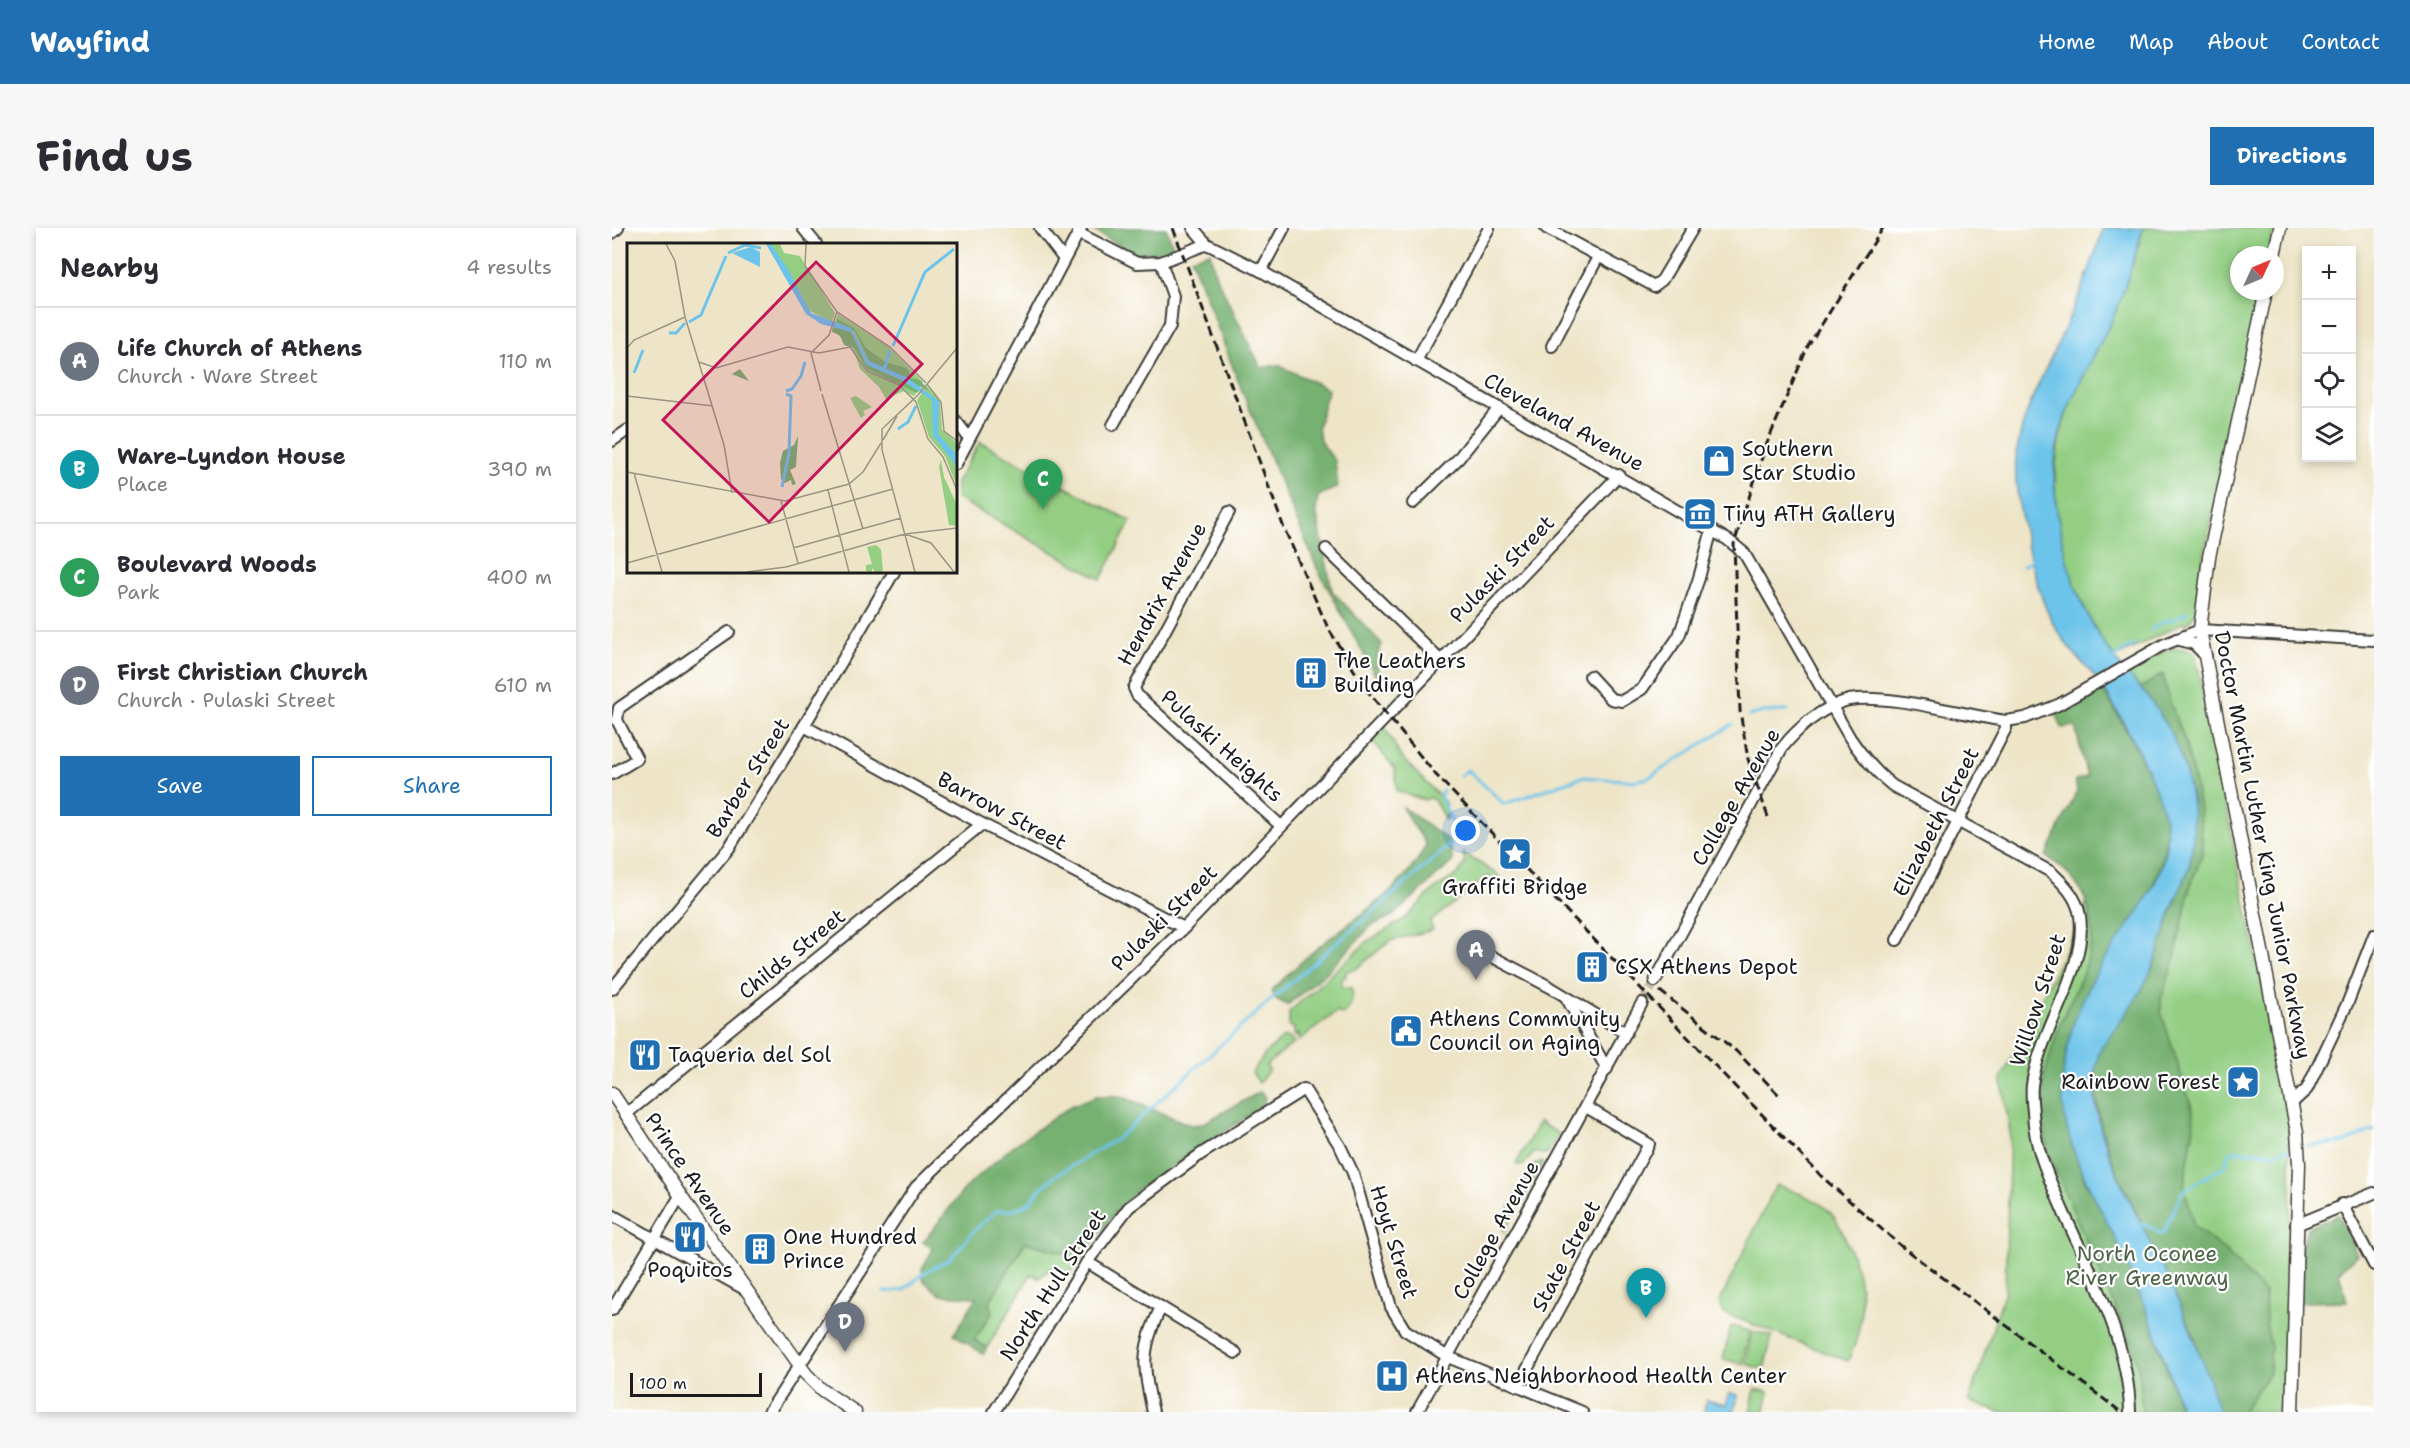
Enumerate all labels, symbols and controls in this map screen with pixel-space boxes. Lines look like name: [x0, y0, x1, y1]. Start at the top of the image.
text: Wayfind: [30, 23, 150, 61]
text: Home: [2038, 28, 2096, 56]
text: Map: [2129, 28, 2174, 56]
text: About: [2207, 28, 2268, 56]
text: Contact: [2301, 28, 2380, 56]
button: Directions: [2210, 127, 2374, 185]
text: Find us: [36, 128, 193, 184]
inset map: [627, 243, 957, 573]
north arrow: [2230, 246, 2284, 300]
map controls: [2302, 246, 2356, 462]
button: +: [2302, 246, 2356, 300]
text: Nearby: [60, 250, 159, 285]
text: 4 results: [466, 254, 552, 280]
button: −: [2302, 300, 2356, 354]
text: Life Church of Athens: [117, 334, 362, 363]
text: A: [72, 348, 87, 374]
text: 110 m: [498, 348, 552, 374]
button: locate: [2302, 354, 2356, 408]
text: Church · Ware Street: [117, 363, 318, 389]
street label: Cleveland Avenue: [1479, 366, 1649, 478]
button: layers: [2302, 408, 2356, 462]
place label: Southern Star Studio: [1742, 435, 1856, 487]
text: Ware-Lyndon House: [117, 442, 346, 471]
shop icon: Southern Star Studio: [1701, 443, 1737, 479]
text: B: [73, 456, 86, 482]
text: 390 m: [487, 456, 552, 482]
pin: C: [1024, 460, 1062, 509]
text: Place: [117, 471, 168, 497]
museum icon: Tiny ATH Gallery: [1682, 496, 1718, 532]
place label: Tiny ATH Gallery: [1723, 500, 1896, 528]
street label: Pulaski Street: [1443, 509, 1561, 629]
street label: Hendrix Avenue: [1111, 517, 1213, 671]
text: Boulevard Woods: [117, 550, 317, 579]
text: C: [73, 564, 86, 590]
text: 400 m: [486, 564, 552, 590]
text: Park: [117, 579, 160, 605]
street label: Doctor Martin Luther King Junior Parkway: [2208, 629, 2318, 1061]
place label: The Leathers Building: [1334, 647, 1466, 699]
building icon: The Leathers Building: [1293, 655, 1329, 691]
text: First Christian Church: [117, 658, 368, 687]
text: D: [72, 672, 87, 698]
text: 610 m: [494, 672, 552, 698]
street label: Pulaski Heights: [1155, 683, 1289, 809]
text: Church · Pulaski Street: [117, 687, 336, 713]
street label: Barber Street: [700, 713, 796, 843]
street label: College Avenue: [1685, 723, 1787, 871]
street label: Elizabeth Street: [1886, 742, 1986, 902]
button: Save: [60, 756, 300, 816]
button: Share: [312, 756, 552, 816]
street label: Barrow Street: [932, 765, 1072, 857]
your location: [1451, 816, 1480, 845]
place icon: Graffiti Bridge: [1497, 836, 1533, 872]
street label: Pulaski Street: [1105, 859, 1223, 977]
place label: Graffiti Bridge: [1442, 873, 1588, 901]
street label: Childs Street: [733, 902, 851, 1006]
pin: A: [1456, 930, 1496, 980]
street label: Willow Street: [2003, 930, 2073, 1070]
building icon: CSX Athens Depot: [1574, 949, 1610, 985]
place label: CSX Athens Depot: [1615, 953, 1798, 981]
place label: Athens Community Council on Aging: [1429, 1005, 1620, 1057]
public building icon: Athens Community Council on Aging: [1388, 1013, 1424, 1049]
restaurant icon: Taqueria del Sol: [627, 1037, 663, 1073]
place label: Taqueria del Sol: [668, 1041, 832, 1069]
place icon: Rainbow Forest: [2225, 1064, 2261, 1100]
place label: Rainbow Forest: [2061, 1068, 2220, 1096]
street label: Prince Avenue: [638, 1107, 742, 1241]
street label: College Avenue: [1446, 1155, 1546, 1305]
street label: Hoyt Street: [1363, 1182, 1425, 1302]
street label: State Street: [1525, 1195, 1607, 1317]
street label: North Hull Street: [993, 1204, 1113, 1366]
restaurant icon: Poquitos: [672, 1219, 708, 1255]
place label: One Hundred Prince: [783, 1223, 917, 1275]
building icon: One Hundred Prince: [742, 1231, 778, 1267]
park label: North Oconee River Greenway: [2065, 1240, 2229, 1292]
place label: Poquitos: [647, 1256, 733, 1284]
pin: B: [1626, 1268, 1666, 1318]
pin: D: [826, 1302, 864, 1352]
hospital icon: Athens Neighborhood Health Center: [1374, 1358, 1410, 1394]
place label: Athens Neighborhood Health Center: [1415, 1362, 1787, 1390]
scale bar: [630, 1370, 762, 1398]
text: 100 m: [639, 1373, 687, 1394]

